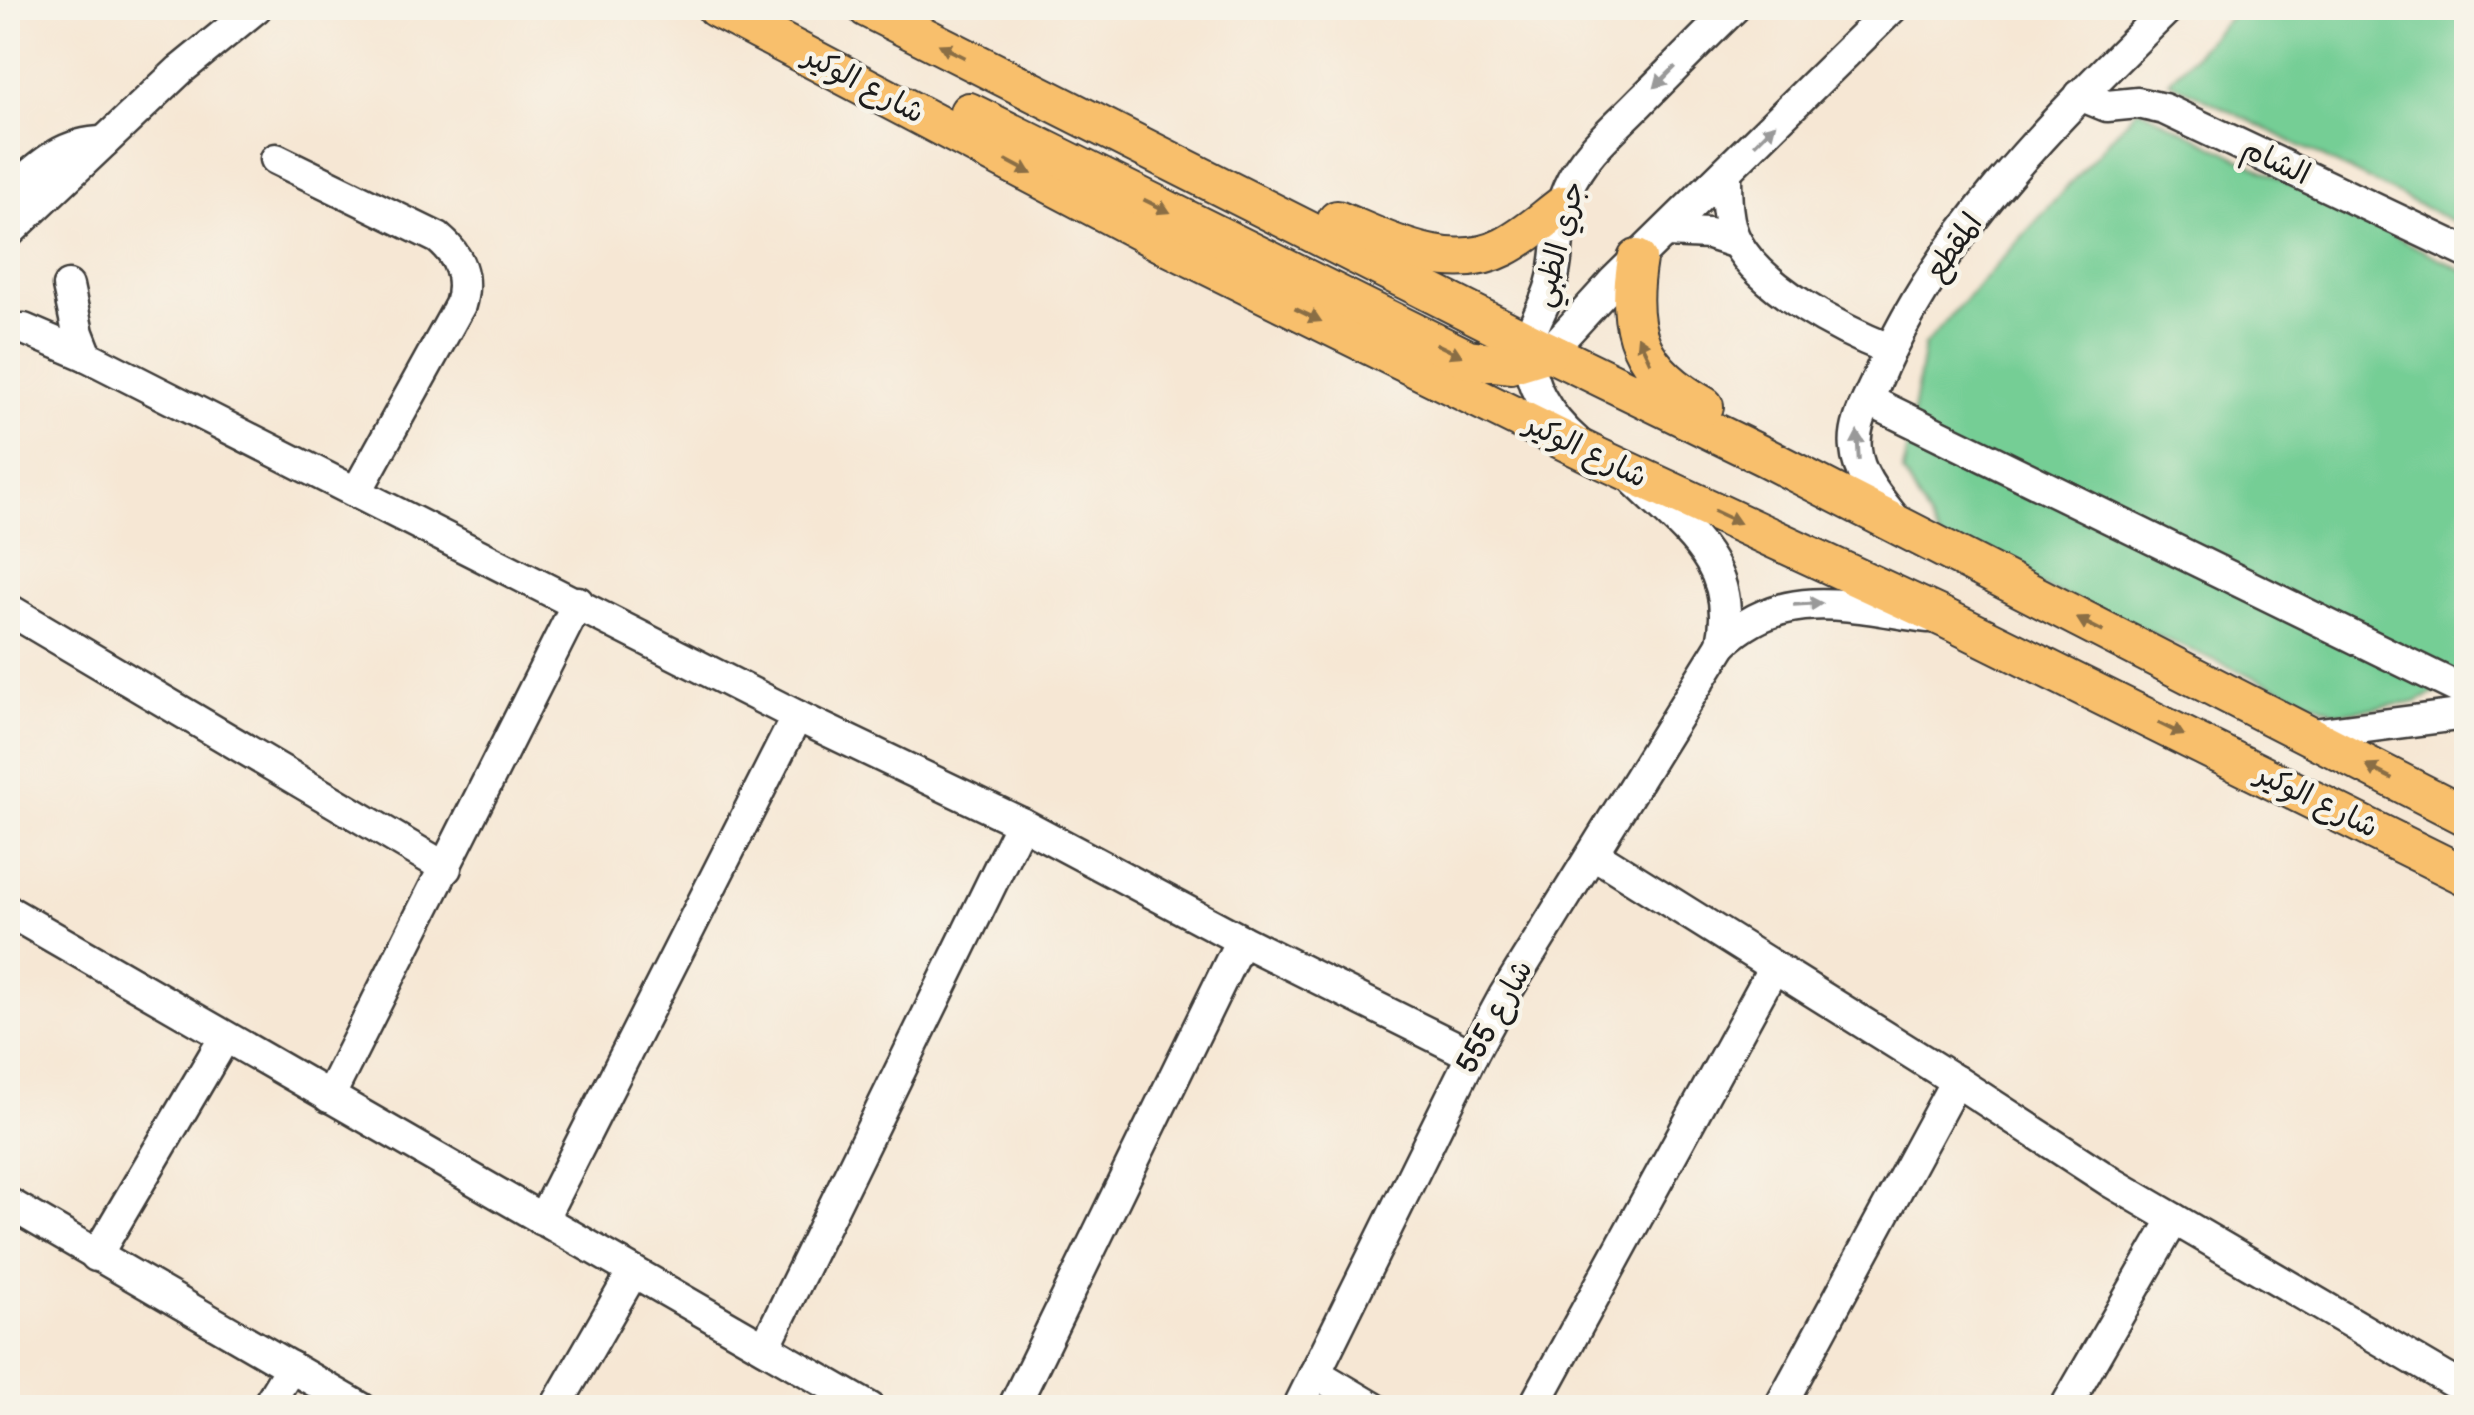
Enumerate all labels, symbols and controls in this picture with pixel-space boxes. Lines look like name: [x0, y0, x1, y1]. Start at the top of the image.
street label: شارع الوكير: [794, 37, 930, 133]
one-way arrow: [937, 43, 966, 60]
one-way arrow: [1654, 64, 1678, 88]
one-way arrow: [1753, 123, 1777, 146]
street label: الشام: [2235, 131, 2315, 196]
one-way arrow: [1004, 158, 1033, 175]
street label: جري الظبي: [1525, 177, 1600, 313]
one-way arrow: [1143, 197, 1172, 214]
street label: المقطع: [1918, 206, 1992, 289]
one-way arrow: [1294, 306, 1323, 323]
one-way arrow: [1635, 334, 1652, 363]
one-way arrow: [1434, 341, 1463, 358]
street label: شارع الوكير: [1516, 405, 1653, 498]
one-way arrow: [1850, 430, 1866, 461]
one-way arrow: [1713, 509, 1742, 526]
one-way arrow: [1792, 596, 1824, 612]
one-way arrow: [2075, 616, 2104, 633]
one-way arrow: [2157, 720, 2186, 737]
street label: شارع الوكير: [2247, 755, 2384, 848]
one-way arrow: [2365, 764, 2394, 781]
street label: شارع 555: [1449, 954, 1543, 1081]

